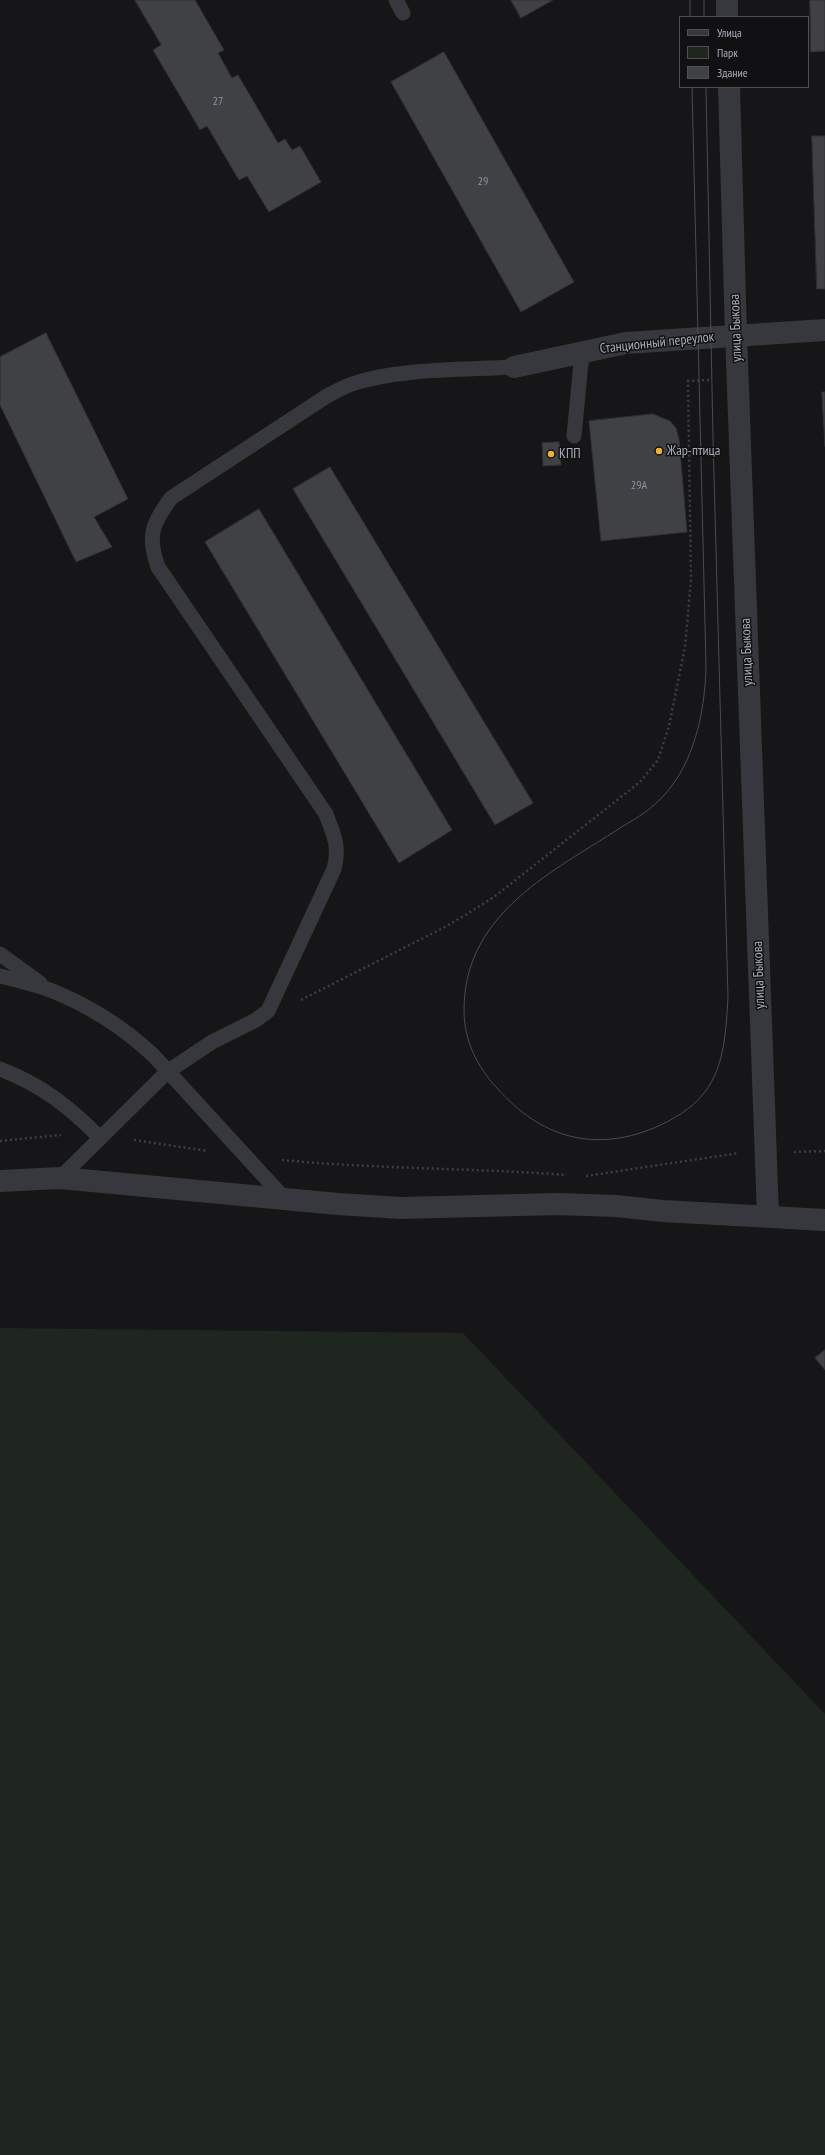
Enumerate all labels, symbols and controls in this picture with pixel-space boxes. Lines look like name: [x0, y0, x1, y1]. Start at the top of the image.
legend: [679, 16, 809, 88]
text: Улица: [717, 25, 742, 40]
text: Парк: [717, 45, 738, 60]
text: Здание: [717, 65, 748, 80]
house number: 27: [213, 95, 223, 109]
house number: 29: [478, 175, 488, 189]
street label: улица Быкова: [726, 294, 746, 362]
street label: Станционный переулок: [599, 329, 715, 357]
place label: Жар-птица: [667, 443, 720, 459]
place label: КПП: [559, 446, 581, 462]
marker: Жар-птица: [654, 446, 664, 456]
marker: КПП: [546, 449, 556, 459]
house number: 29А: [631, 479, 647, 493]
street label: улица Быкова: [737, 618, 757, 686]
street label: улица Быкова: [749, 941, 769, 1009]

